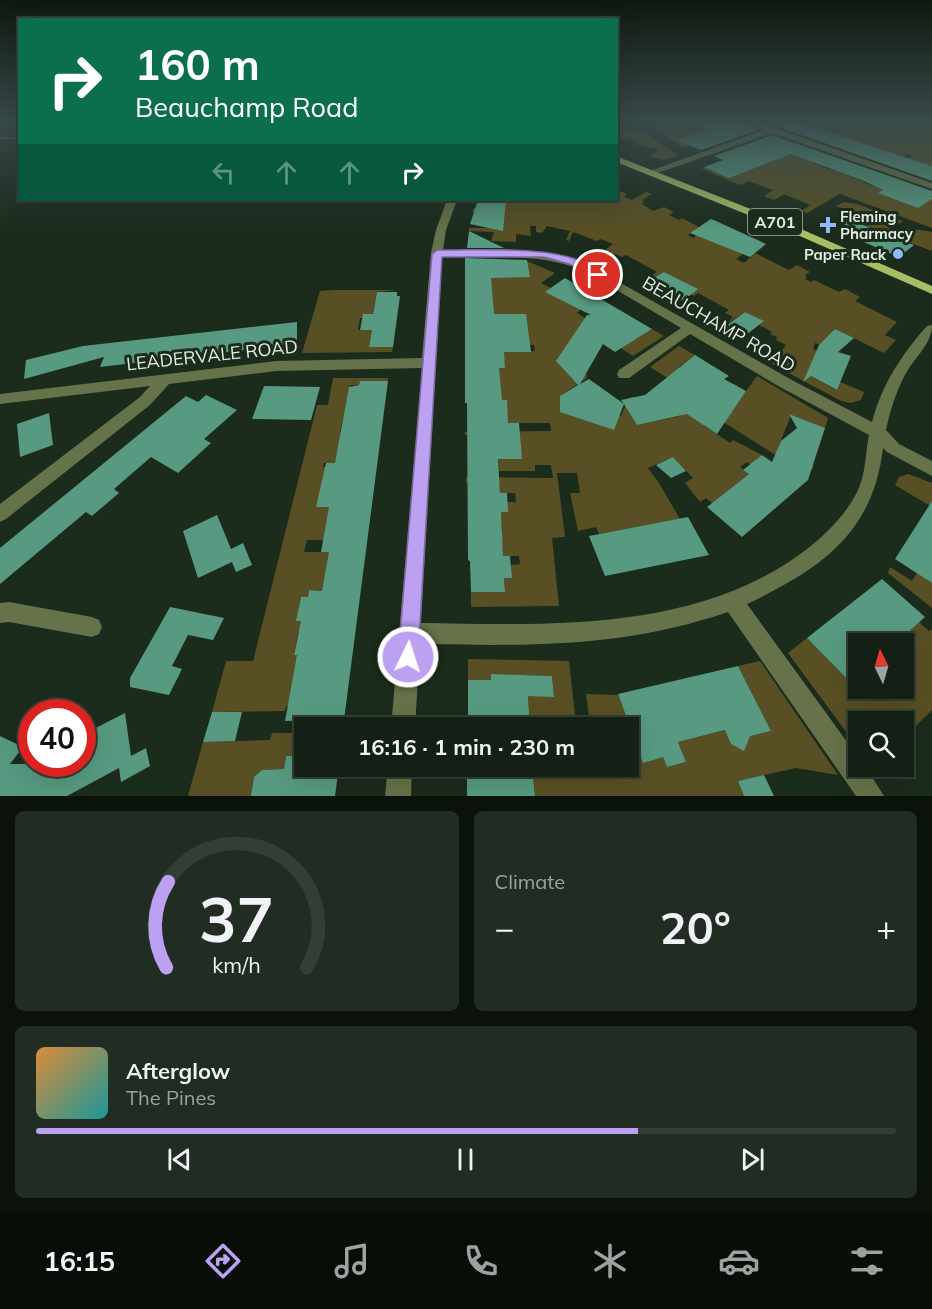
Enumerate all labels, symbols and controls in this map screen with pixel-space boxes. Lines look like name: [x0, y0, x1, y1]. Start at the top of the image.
text: 160 m: [135, 38, 260, 91]
icon: right: [36, 42, 114, 120]
text: Beauchamp Road: [135, 90, 358, 124]
icon: left: [207, 156, 240, 189]
icon: ahead: [270, 156, 303, 189]
icon: ahead: [333, 156, 366, 189]
icon: right: [396, 156, 429, 189]
place label: Fleming Pharmacy: [840, 207, 914, 243]
road number: A701: [748, 209, 802, 235]
marker: Fleming Pharmacy: [821, 218, 835, 232]
place label: Paper Rack: [804, 245, 887, 264]
marker: Paper Rack: [891, 247, 905, 261]
pin: [572, 249, 623, 300]
icon: arrive: [581, 258, 614, 291]
street label: BEAUCHAMP ROAD: [638, 271, 800, 377]
street label: LEADERVALE ROAD: [125, 335, 299, 375]
position arrow: [376, 625, 440, 689]
north arrow: [848, 633, 914, 699]
map controls: [848, 633, 914, 777]
speed limit sign: 40: [18, 699, 96, 777]
button: search: [848, 711, 914, 777]
text: 16:16 · 1 min · 230 m: [358, 733, 575, 761]
text: Climate: [495, 869, 565, 894]
text: 37: [199, 879, 274, 958]
text: 20°: [660, 899, 731, 955]
text: −: [495, 907, 514, 948]
text: +: [876, 907, 896, 948]
text: km/h: [212, 951, 261, 978]
text: Afterglow: [126, 1057, 230, 1085]
text: The Pines: [126, 1085, 216, 1110]
icon: previous: [163, 1143, 196, 1176]
icon: pause: [449, 1143, 482, 1176]
icon: next: [736, 1143, 769, 1176]
icon: directions: [202, 1240, 244, 1282]
icon: music: [331, 1240, 373, 1282]
icon: phone: [460, 1240, 502, 1282]
icon: climate: [589, 1240, 631, 1282]
icon: car: [718, 1240, 760, 1282]
icon: filters: [846, 1240, 888, 1282]
text: 16:15: [43, 1244, 115, 1278]

